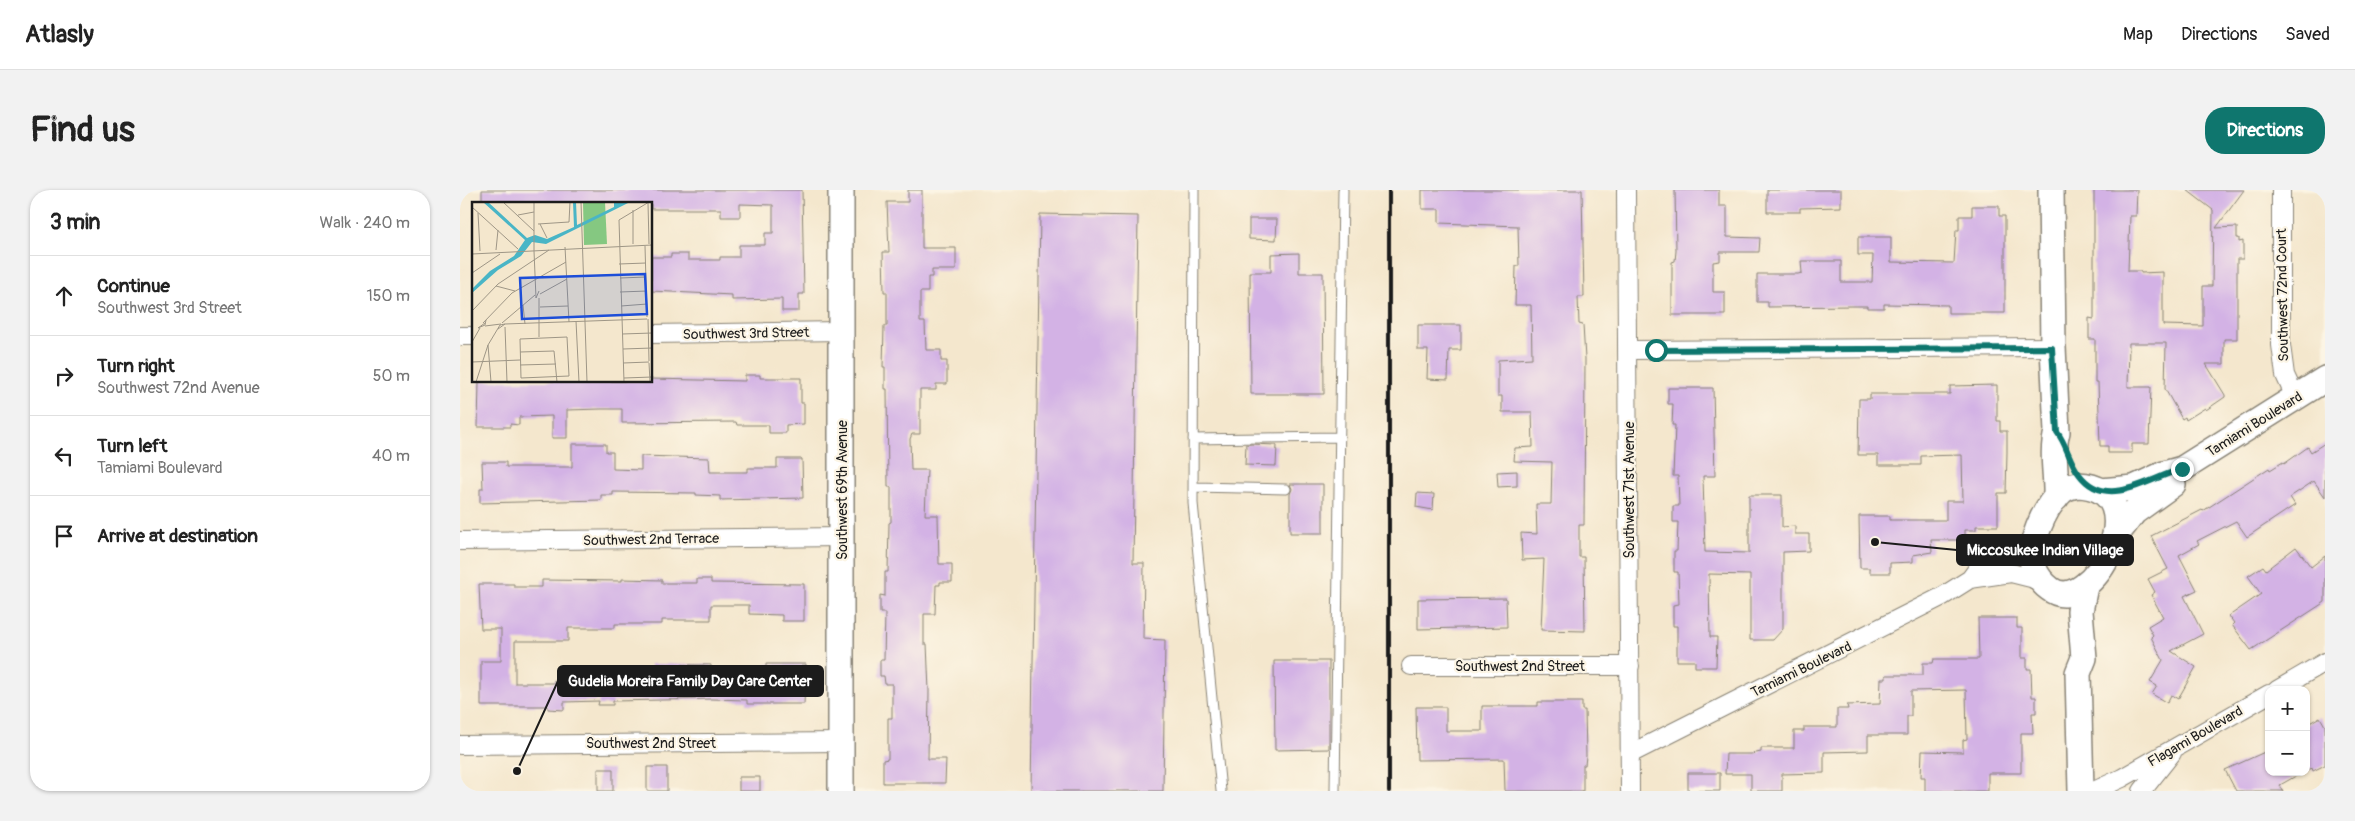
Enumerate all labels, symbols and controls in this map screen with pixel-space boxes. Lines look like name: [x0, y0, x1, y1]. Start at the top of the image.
text: Atlasly: [25, 20, 94, 49]
text: Map: [2123, 23, 2153, 46]
text: Directions: [2181, 23, 2257, 46]
text: Saved: [2285, 23, 2330, 46]
button: Directions: [2205, 107, 2325, 154]
text: Find us: [30, 108, 135, 152]
inset map: [472, 202, 652, 382]
text: 3 min: [50, 209, 100, 236]
text: Walk · 240 m: [319, 213, 410, 233]
street label: Southwest 72nd Court: [2273, 228, 2292, 362]
text: Continue: [97, 274, 170, 298]
icon: ahead: [50, 282, 78, 310]
text: 150 m: [366, 286, 410, 306]
text: Southwest 3rd Street: [97, 298, 242, 318]
street label: Southwest 3rd Street: [683, 324, 810, 343]
route start: [1645, 339, 1668, 362]
text: Turn right: [97, 354, 175, 378]
icon: right: [50, 362, 78, 390]
text: 50 m: [373, 366, 410, 386]
text: Southwest 72nd Avenue: [97, 378, 260, 398]
street label: Tamiami Boulevard: [2203, 388, 2306, 461]
street label: Southwest 69th Avenue: [834, 420, 851, 560]
street label: Southwest 71st Avenue: [1621, 421, 1638, 559]
text: Turn left: [97, 434, 167, 458]
icon: left: [50, 442, 78, 470]
text: 40 m: [372, 446, 410, 466]
text: Tamiami Boulevard: [97, 458, 223, 478]
route end: [2171, 458, 2194, 481]
icon: arrive: [50, 522, 78, 550]
text: Arrive at destination: [97, 524, 258, 548]
street label: Southwest 2nd Terrace: [583, 530, 719, 549]
callout: Miccosukee Indian Village: [1957, 535, 2133, 565]
text: Miccosukee Indian Village: [1967, 541, 2124, 560]
street label: Tamiami Boulevard: [1748, 638, 1854, 701]
street label: Southwest 2nd Street: [1455, 658, 1585, 675]
callout: Gudelia Moreira Family Day Care Center: [558, 666, 823, 696]
text: Gudelia Moreira Family Day Care Center: [568, 672, 813, 691]
map controls: [2265, 686, 2310, 776]
button: +: [2265, 686, 2310, 731]
street label: Flagami Boulevard: [2145, 702, 2246, 771]
button: −: [2265, 731, 2310, 776]
street label: Southwest 2nd Street: [586, 735, 716, 752]

